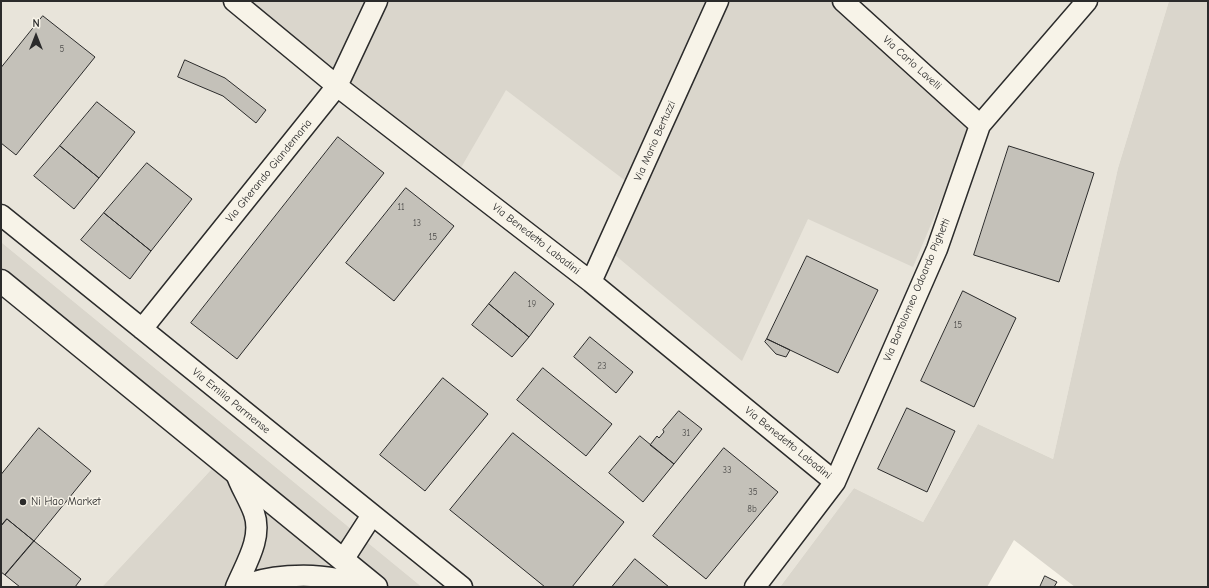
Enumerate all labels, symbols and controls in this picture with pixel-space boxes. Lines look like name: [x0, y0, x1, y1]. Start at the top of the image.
north arrow: [16, 16, 56, 56]
text: N: [32, 17, 40, 30]
street label: Via Carlo Lavelli: [880, 33, 944, 93]
house number: 5: [60, 44, 64, 54]
street label: Via Mario Bertuzzi: [631, 99, 679, 183]
street label: Via Gherando Giandemaria: [223, 117, 315, 225]
street label: Via Benedetto Labadini: [489, 201, 583, 277]
house number: 11: [397, 202, 405, 212]
street label: Via Bartolomeo Odoardo Pighetti: [881, 217, 953, 363]
house number: 13: [413, 218, 421, 228]
house number: 15: [429, 232, 437, 242]
house number: 19: [528, 299, 536, 309]
house number: 15: [954, 320, 962, 330]
house number: 23: [597, 361, 607, 371]
street label: Via Emilia Parmense: [189, 365, 273, 437]
street label: Via Benedetto Labadini: [742, 404, 834, 482]
house number: 31: [682, 428, 690, 438]
house number: 33: [722, 465, 732, 475]
house number: 35: [748, 487, 758, 497]
place label: Ni Hao Market: [31, 495, 101, 509]
marker: Ni Hao Market: [18, 497, 28, 507]
house number: 8b: [747, 504, 757, 514]

